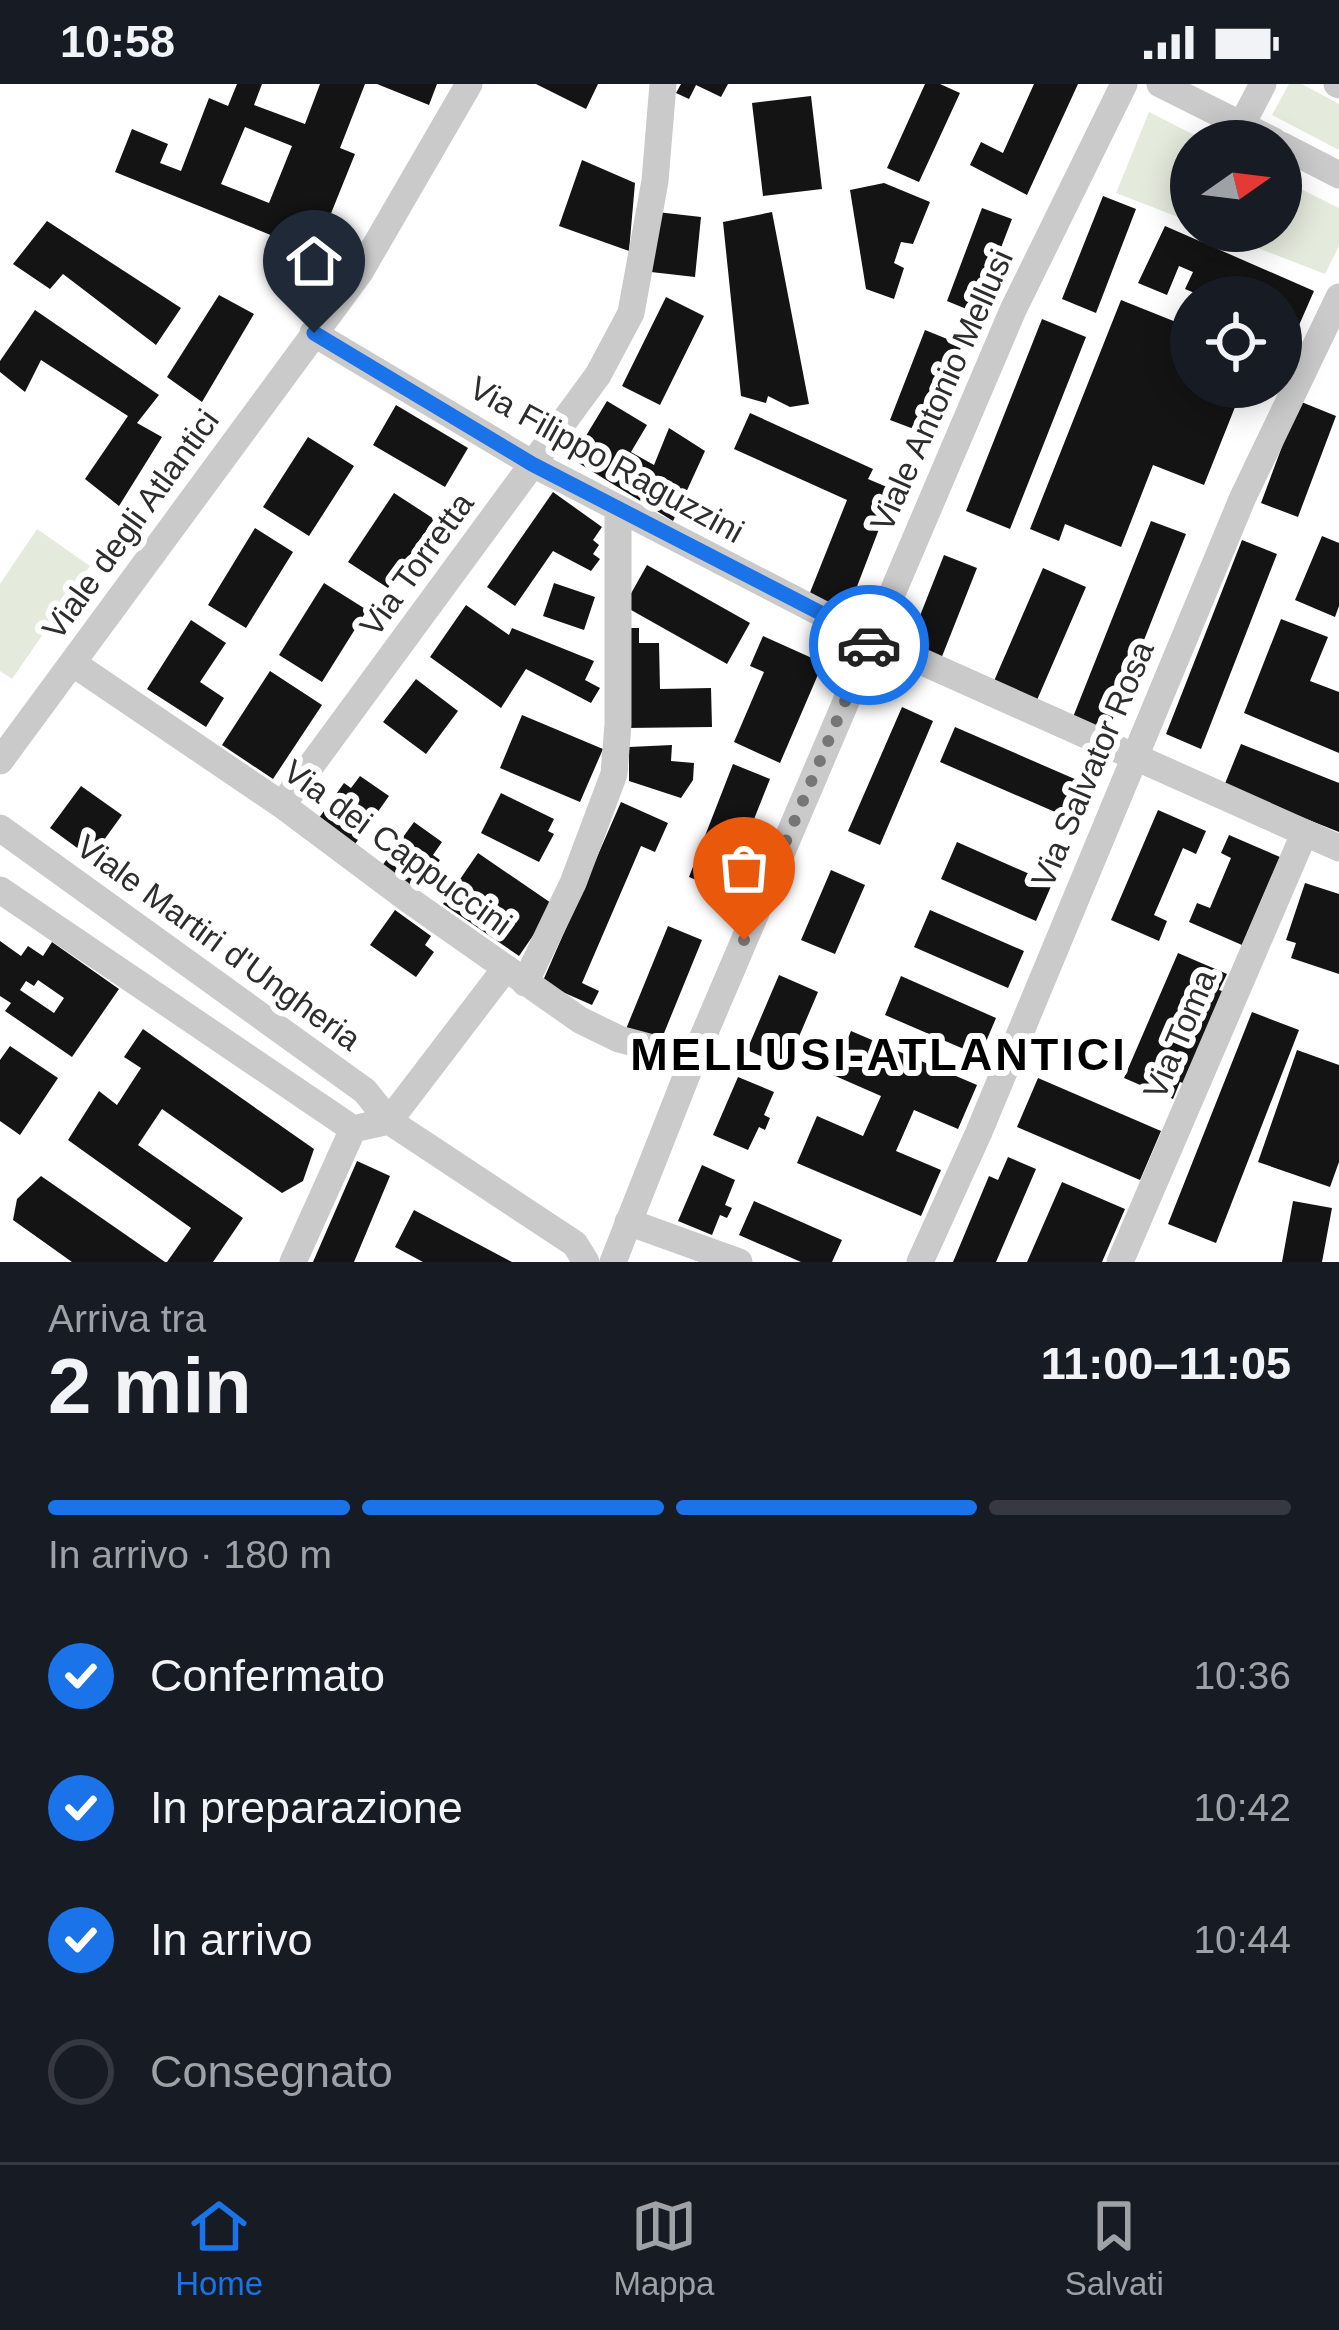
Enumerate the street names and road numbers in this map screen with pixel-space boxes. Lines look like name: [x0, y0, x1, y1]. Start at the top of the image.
street label: Viale Antonio Mellusi: [863, 244, 1020, 537]
street label: Via Filippo Raguzzini: [463, 369, 750, 550]
street label: Viale degli Atlantici: [35, 402, 226, 646]
street label: Via Torretta: [352, 485, 481, 643]
street label: Via Salvator Rosa: [1024, 635, 1161, 893]
street label: Via dei Cappuccini: [277, 752, 519, 943]
street label: Viale Martiri d'Ungheria: [70, 827, 368, 1058]
street label: Via Toma: [1136, 964, 1223, 1104]

